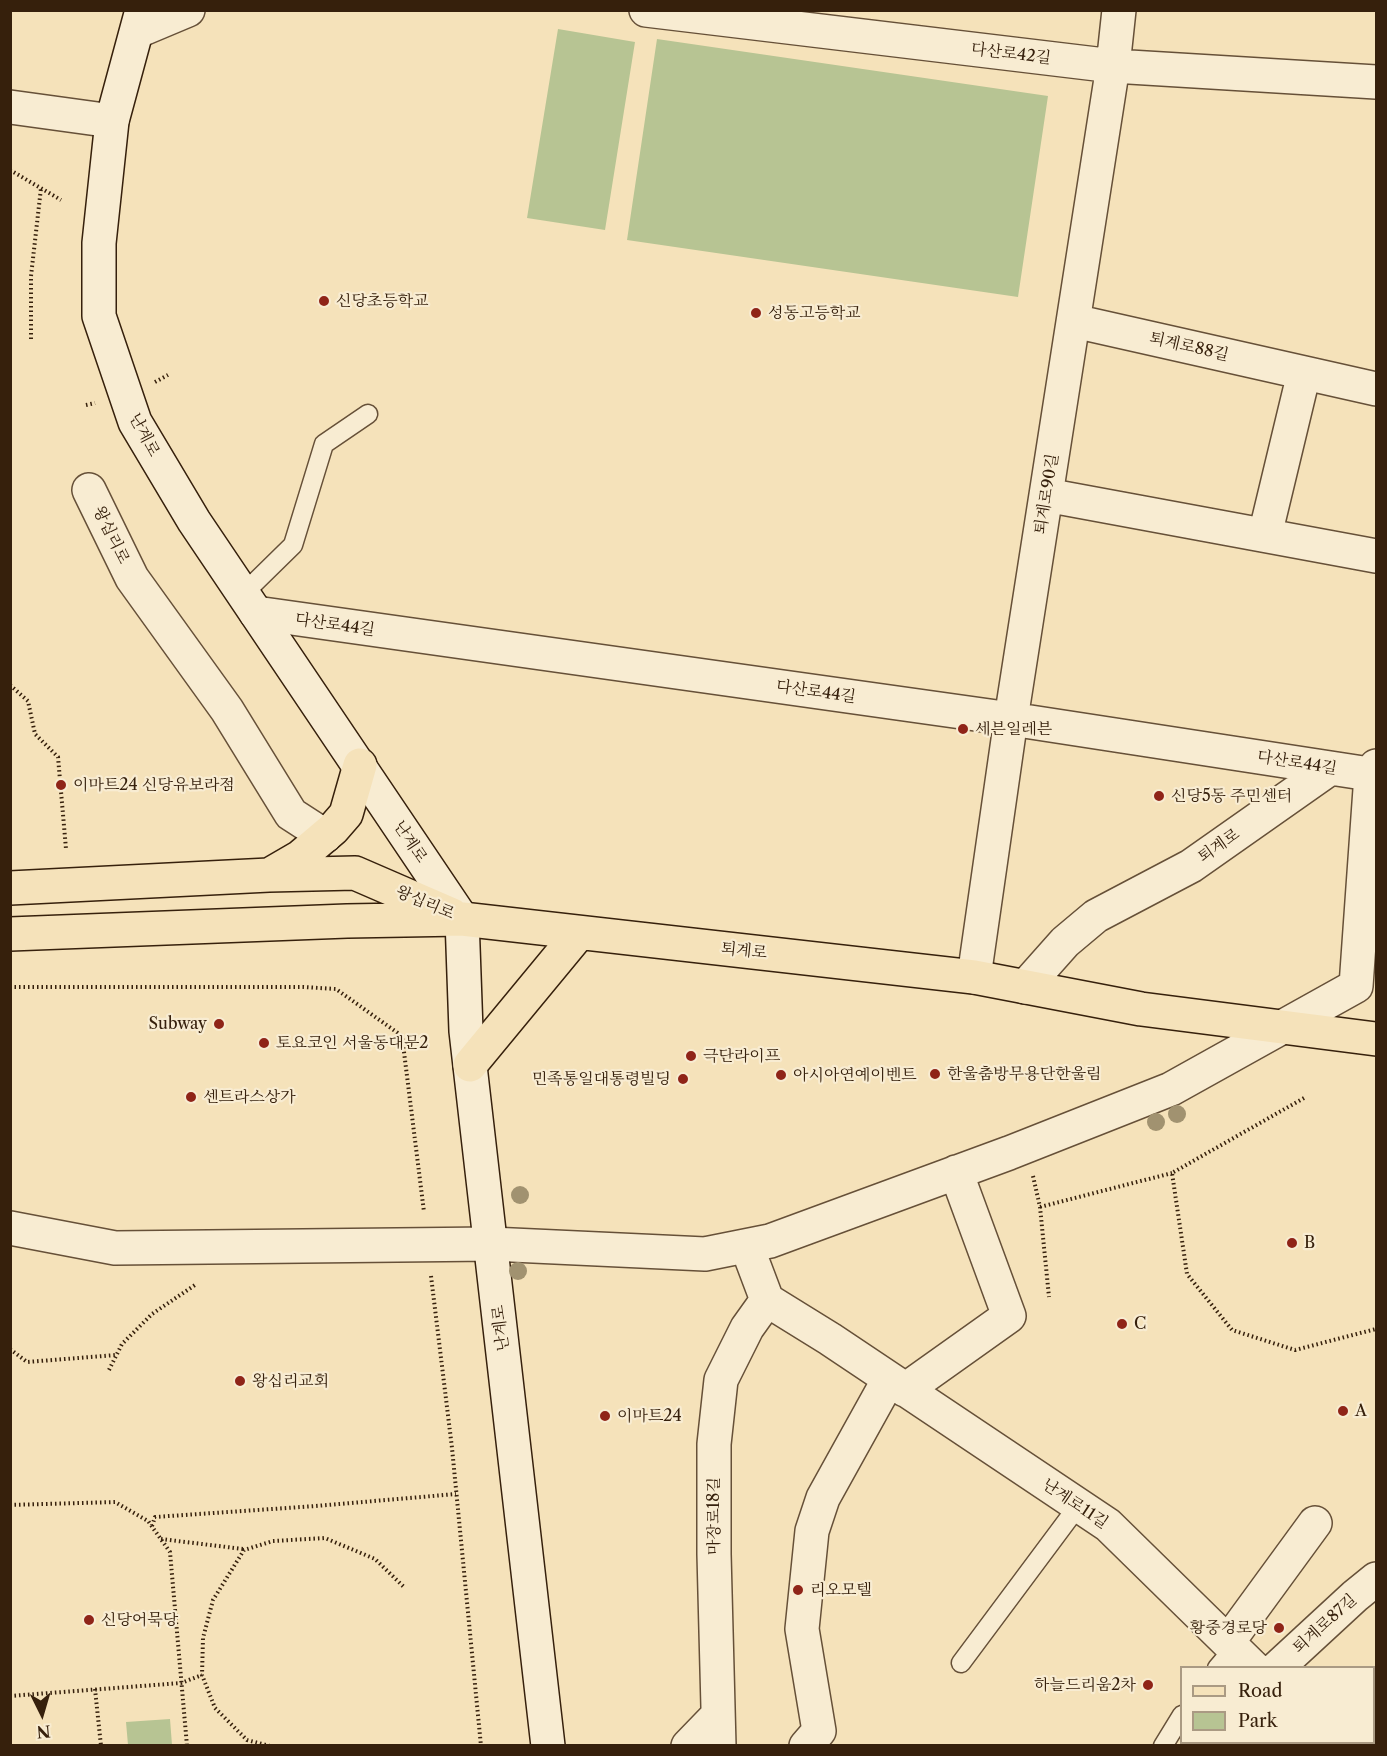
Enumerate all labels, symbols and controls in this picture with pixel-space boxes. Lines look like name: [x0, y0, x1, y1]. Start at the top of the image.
street label: 다산로42길: [970, 40, 1052, 68]
place label: 신당초등학교: [336, 291, 429, 311]
marker: 신당초등학교: [317, 294, 331, 308]
place label: 성동고등학교: [768, 303, 861, 323]
marker: 성동고등학교: [749, 306, 763, 320]
street label: 퇴계로88길: [1147, 329, 1231, 365]
street label: 난계로: [125, 410, 163, 460]
street label: 퇴계로90길: [1031, 452, 1063, 536]
street label: 왕십리로: [89, 503, 133, 567]
street label: 다산로44길: [294, 610, 376, 640]
street label: 다산로44길: [775, 677, 857, 707]
place label: 세븐일레븐: [975, 719, 1052, 739]
marker: 세븐일레븐: [956, 722, 970, 736]
street label: 다산로44길: [1256, 747, 1338, 779]
place label: 이마트24 신당유보라점: [73, 775, 235, 795]
marker: 이마트24 신당유보라점: [54, 778, 68, 792]
place label: 신당5동 주민센터: [1171, 786, 1292, 806]
marker: 신당5동 주민센터: [1152, 789, 1166, 803]
street label: 난계로: [389, 817, 431, 867]
street label: 퇴계로: [1195, 825, 1243, 867]
street label: 왕십리로: [393, 882, 457, 924]
street label: 퇴계로: [720, 939, 768, 963]
place label: Subway: [149, 1014, 207, 1034]
marker: Subway: [212, 1017, 226, 1031]
place label: 토요코인 서울동대문2: [276, 1033, 429, 1053]
marker: 토요코인 서울동대문2: [257, 1036, 271, 1050]
place label: 극단라이프: [703, 1046, 780, 1066]
marker: 극단라이프: [684, 1049, 698, 1063]
place label: 한울춤방무용단한울림: [947, 1064, 1102, 1084]
place label: 아시아연예이벤트: [793, 1065, 917, 1085]
marker: 한울춤방무용단한울림: [928, 1067, 942, 1081]
marker: 아시아연예이벤트: [774, 1068, 788, 1082]
place label: 민족통일대통령빌딩: [532, 1069, 671, 1089]
marker: 민족통일대통령빌딩: [676, 1072, 690, 1086]
place label: 센트라스상가: [203, 1087, 296, 1107]
marker: 센트라스상가: [184, 1090, 198, 1104]
place label: B: [1304, 1233, 1315, 1253]
marker: B: [1285, 1236, 1299, 1250]
street label: 난계로: [489, 1304, 513, 1352]
place label: C: [1134, 1314, 1146, 1334]
marker: C: [1115, 1317, 1129, 1331]
place label: 왕십리교회: [252, 1371, 329, 1391]
marker: 왕십리교회: [233, 1374, 247, 1388]
place label: A: [1355, 1401, 1367, 1421]
marker: A: [1336, 1404, 1350, 1418]
place label: 이마트24: [617, 1406, 682, 1426]
marker: 이마트24: [598, 1409, 612, 1423]
street label: 난계로11길: [1038, 1475, 1112, 1533]
street label: 마장로18길: [704, 1477, 724, 1555]
place label: 리오모텔: [810, 1580, 872, 1600]
marker: 리오모텔: [791, 1583, 805, 1597]
street label: 퇴계로87길: [1289, 1590, 1361, 1658]
place label: 신당어묵당: [101, 1610, 178, 1630]
marker: 신당어묵당: [82, 1613, 96, 1627]
place label: 황중경로당: [1190, 1618, 1267, 1638]
marker: 황중경로당: [1272, 1621, 1286, 1635]
legend: [1180, 1666, 1375, 1744]
place label: 하늘드리움2차: [1034, 1675, 1136, 1695]
marker: 하늘드리움2차: [1141, 1678, 1155, 1692]
text: Road: [1238, 1680, 1283, 1702]
north arrow: [12, 1684, 72, 1744]
text: Park: [1238, 1710, 1277, 1732]
text: N: [36, 1721, 51, 1742]

